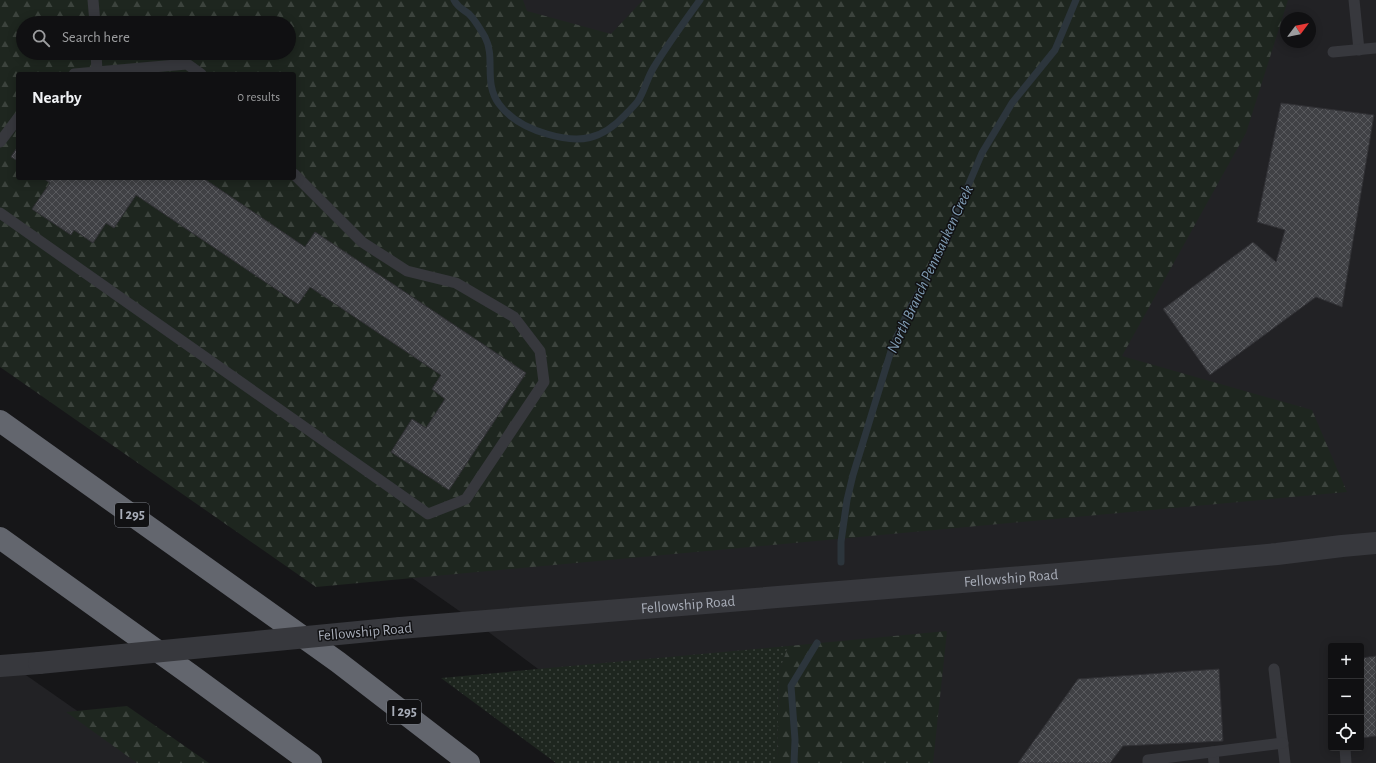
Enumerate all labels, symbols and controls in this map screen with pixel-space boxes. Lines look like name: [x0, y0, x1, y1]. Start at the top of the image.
north arrow: [1280, 12, 1316, 48]
search box: [16, 16, 296, 60]
icon: search: [30, 27, 52, 49]
text: Search here: [62, 30, 130, 45]
text: Nearby: [32, 89, 82, 106]
text: 0 results: [237, 91, 280, 104]
water label: North Branch Pennsauken Creek: [884, 182, 976, 356]
road number: I 295: [115, 503, 149, 527]
street label: Fellowship Road: [963, 567, 1059, 589]
street label: Fellowship Road: [640, 593, 736, 616]
street label: Fellowship Road: [317, 620, 413, 644]
map controls: [1328, 643, 1364, 751]
button: +: [1328, 643, 1364, 679]
button: −: [1328, 679, 1364, 715]
road number: I 295: [387, 700, 421, 724]
button: locate: [1328, 715, 1364, 751]

